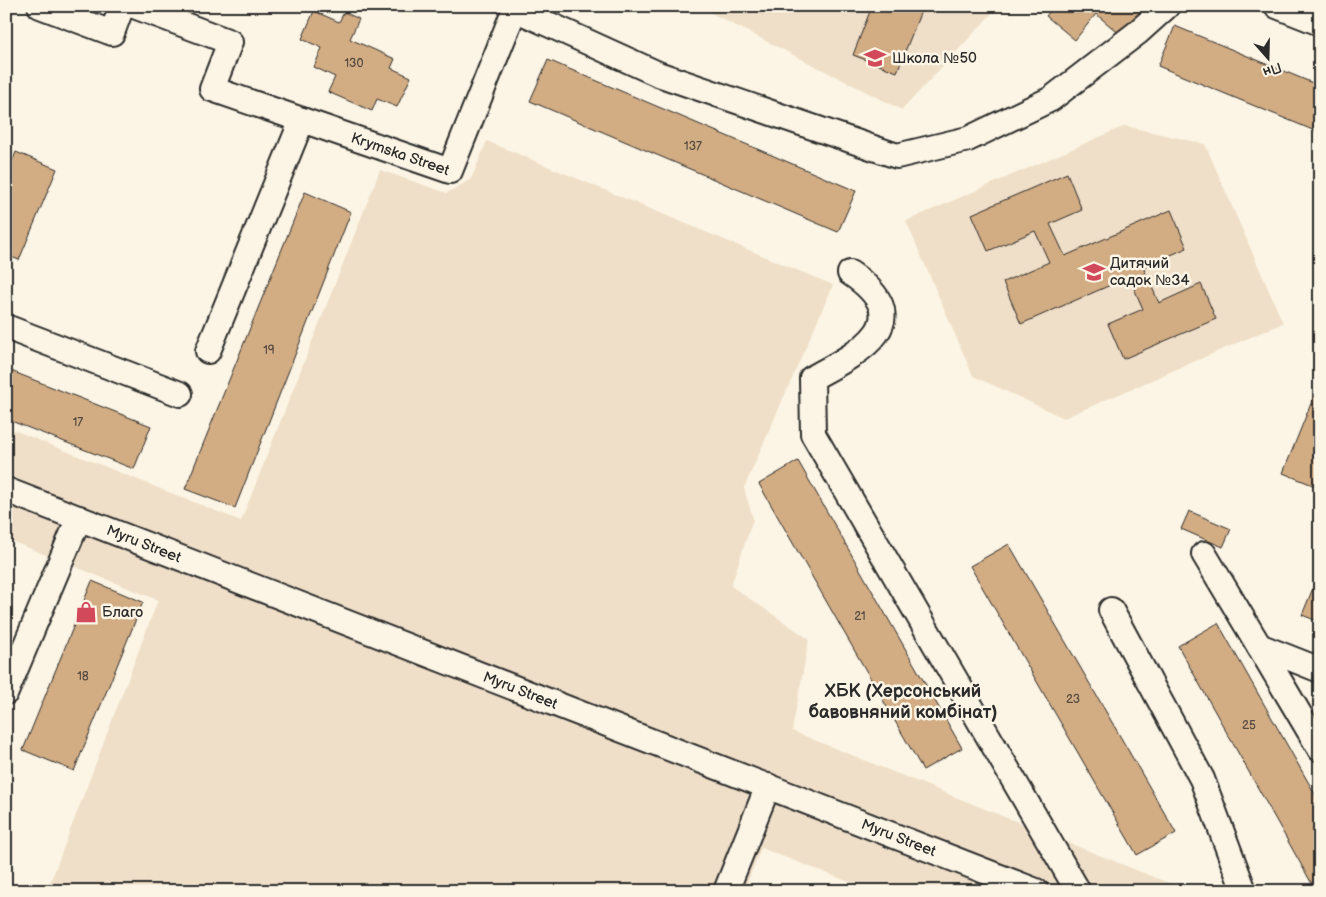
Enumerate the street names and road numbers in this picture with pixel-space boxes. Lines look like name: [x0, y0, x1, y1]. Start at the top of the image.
street label: Krymska Street: [348, 128, 452, 180]
street label: Myru Street: [104, 521, 184, 567]
street label: Myru Street: [480, 667, 561, 714]
street label: Myru Street: [859, 814, 939, 861]

